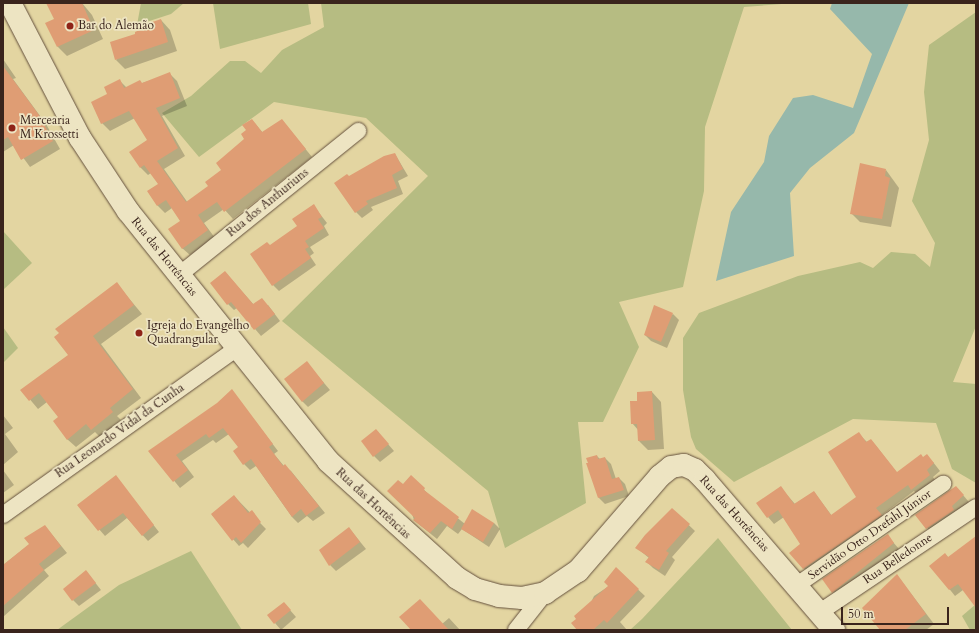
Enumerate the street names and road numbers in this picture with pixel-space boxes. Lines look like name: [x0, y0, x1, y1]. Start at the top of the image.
street label: Rua dos Anthuriuns: [224, 166, 312, 240]
street label: Rua das Hortências: [128, 215, 200, 299]
street label: Rua Leonardo Vidal da Cunha: [53, 381, 187, 481]
street label: Rua das Hortências: [333, 466, 413, 542]
street label: Rua das Hortências: [696, 473, 772, 555]
street label: Servidão Otto Drefahl Júnior: [806, 487, 934, 583]
street label: Rua Belledonne: [861, 531, 935, 587]

